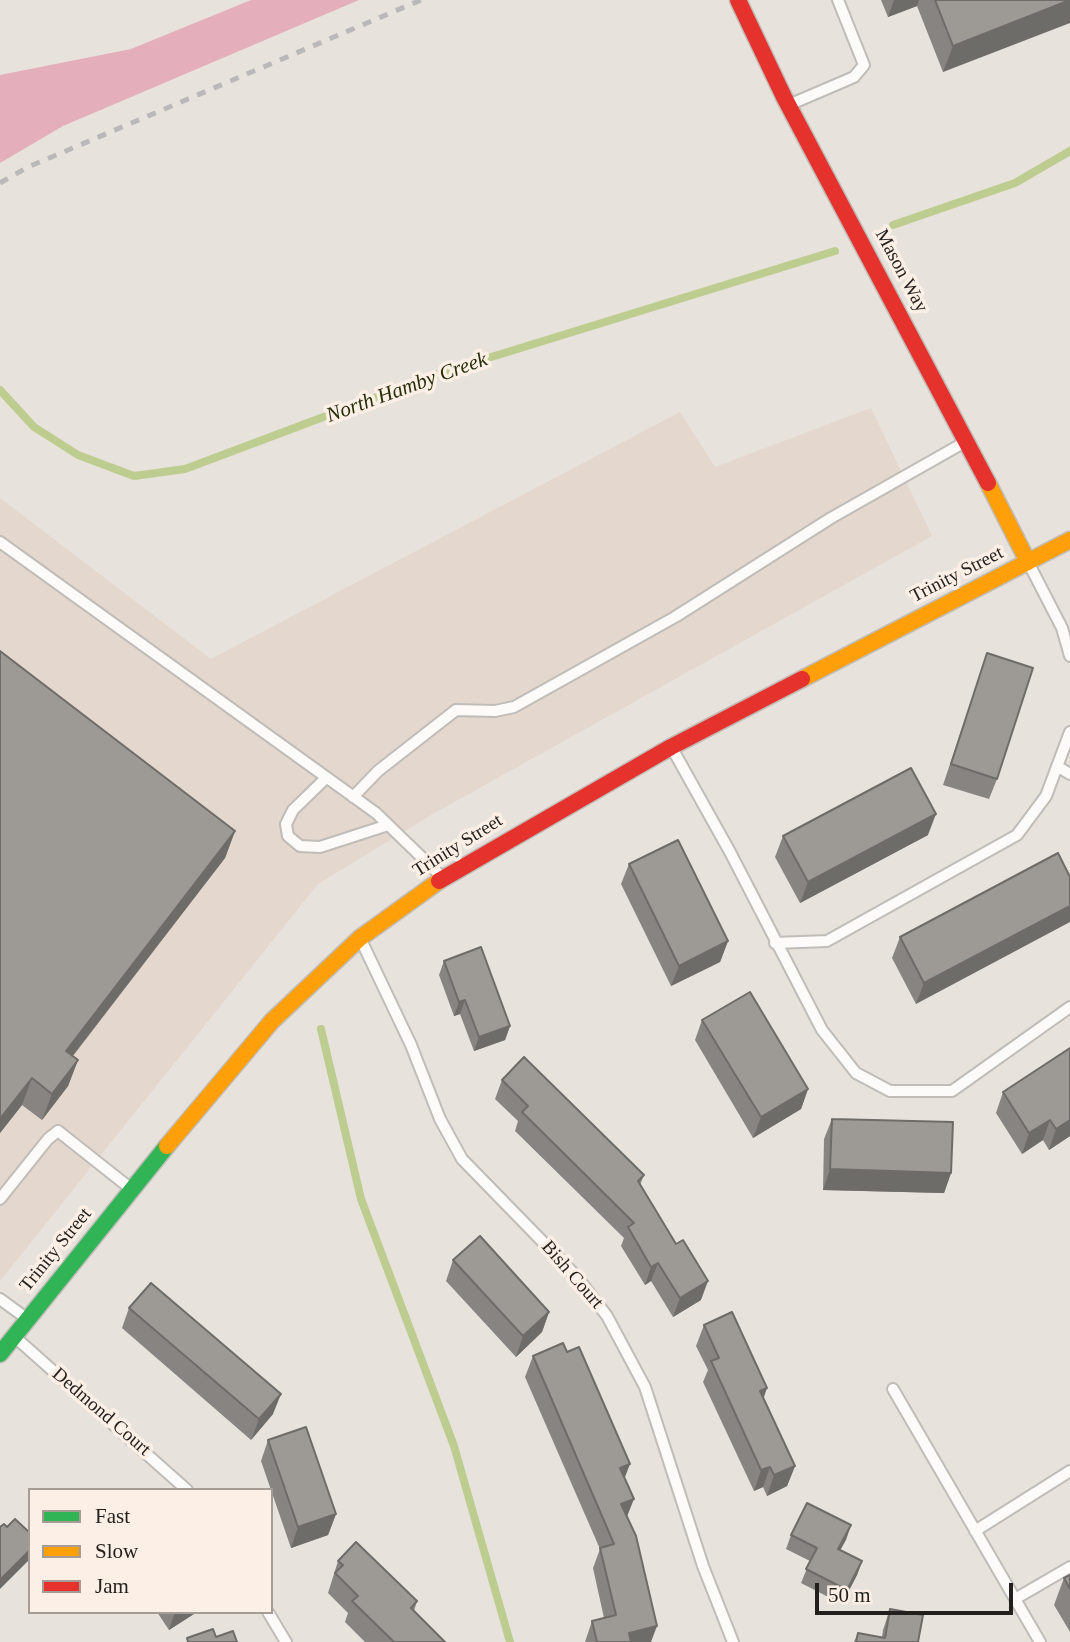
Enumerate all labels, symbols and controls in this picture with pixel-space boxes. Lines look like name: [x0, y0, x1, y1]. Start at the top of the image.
street label: Mason Way: [870, 226, 932, 316]
water label: North Hamby Creek: [323, 347, 491, 429]
street label: Trinity Street: [907, 542, 1007, 608]
street label: Trinity Street: [409, 810, 507, 882]
street label: Trinity Street: [15, 1204, 97, 1296]
street label: Bish Court: [536, 1236, 608, 1314]
street label: Dedmond Court: [47, 1363, 155, 1461]
legend: [28, 1488, 273, 1614]
text: Fast: [95, 1504, 130, 1528]
text: Slow: [95, 1539, 138, 1563]
scale bar: [818, 1568, 1016, 1612]
text: Jam: [95, 1574, 129, 1598]
text: 50 m: [828, 1583, 871, 1607]

